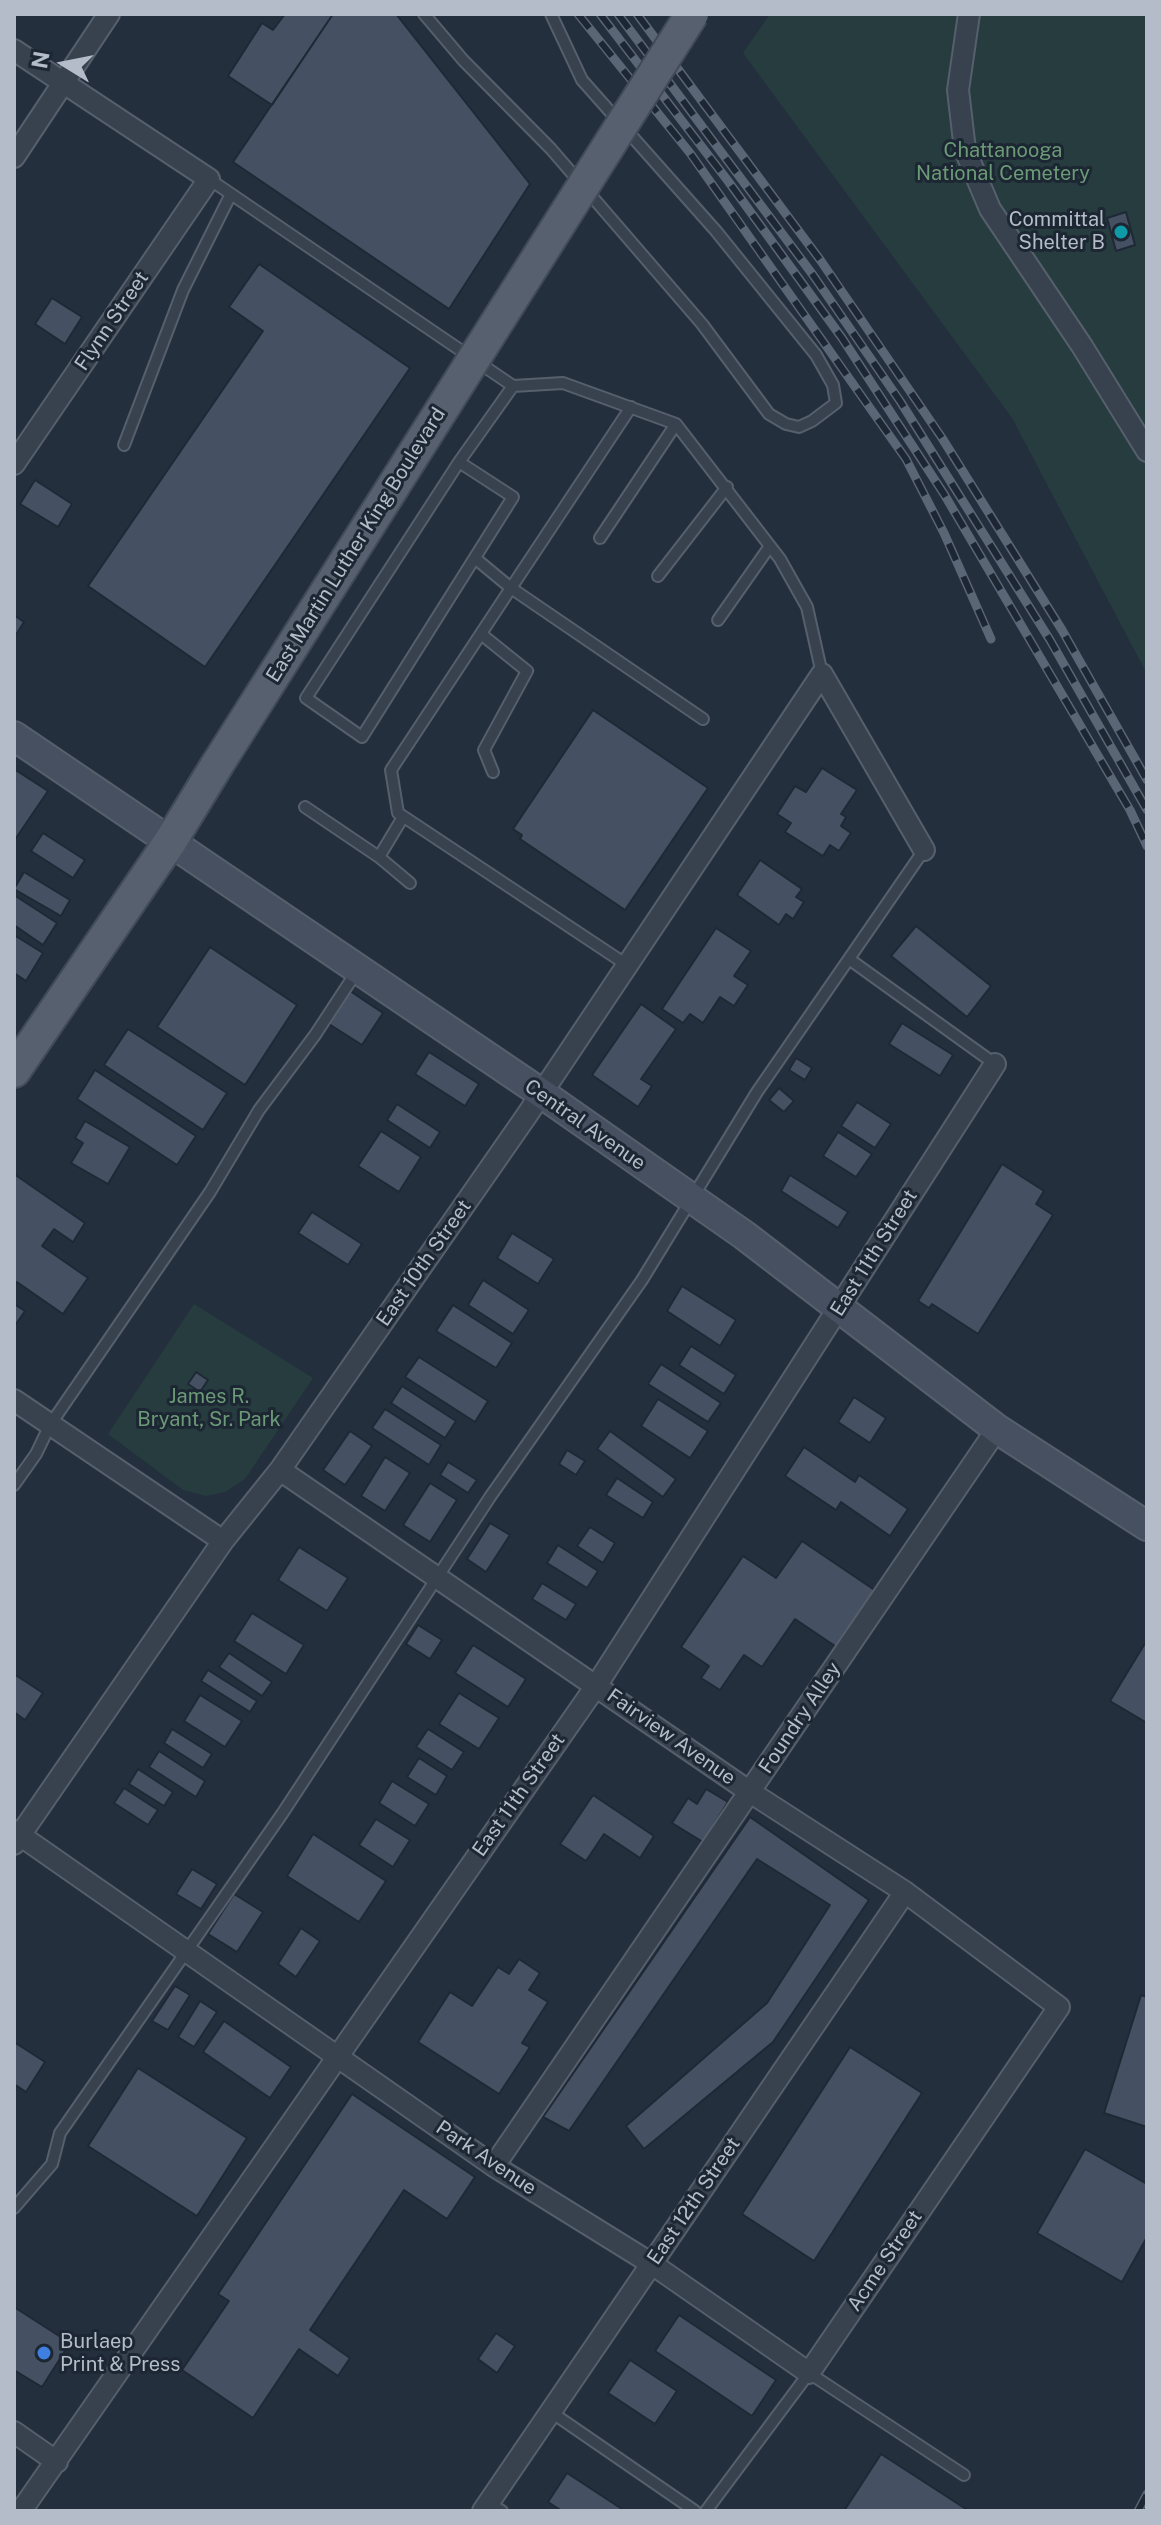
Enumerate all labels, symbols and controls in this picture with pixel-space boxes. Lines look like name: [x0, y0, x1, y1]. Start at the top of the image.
north arrow: [24, 24, 104, 104]
text: N: [26, 49, 55, 71]
park label: Chattanooga National Cemetery: [916, 139, 1090, 186]
place label: Committal Shelter B: [1009, 208, 1105, 255]
marker: Committal Shelter B: [1112, 223, 1130, 241]
street label: Flynn Street: [70, 267, 154, 375]
street label: East Martin Luther King Boulevard: [261, 403, 451, 687]
street label: Central Avenue: [520, 1074, 650, 1176]
street label: East 11th Street: [826, 1185, 922, 1321]
street label: East 10th Street: [372, 1195, 476, 1331]
park label: James R. Bryant, Sr. Park: [137, 1385, 281, 1432]
street label: Foundry Alley: [754, 1658, 846, 1778]
street label: Fairview Avenue: [602, 1684, 740, 1790]
street label: East 11th Street: [468, 1729, 570, 1861]
street label: Park Avenue: [431, 2116, 541, 2200]
street label: East 12th Street: [643, 2133, 745, 2269]
street label: Acme Street: [842, 2206, 928, 2316]
place label: Burlaep Print & Press: [60, 2330, 180, 2377]
marker: Burlaep Print & Press: [35, 2344, 53, 2362]

